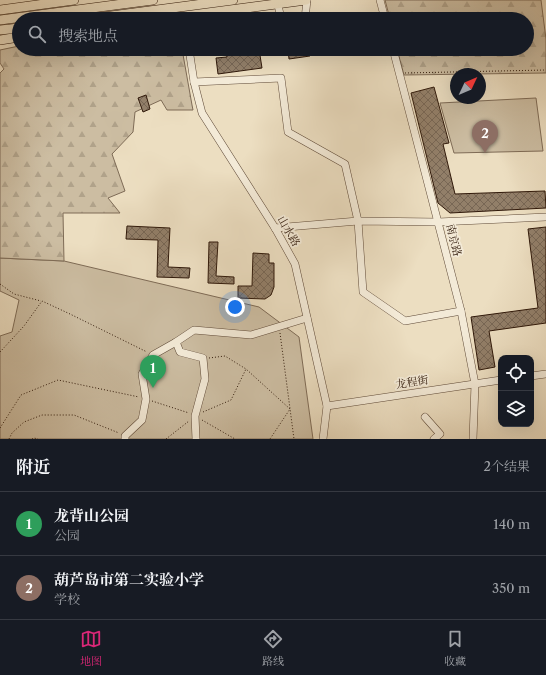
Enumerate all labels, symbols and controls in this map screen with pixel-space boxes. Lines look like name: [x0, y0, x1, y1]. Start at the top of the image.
search box: [12, 12, 534, 56]
icon: search: [26, 23, 48, 45]
text: 搜索地点: [58, 26, 118, 45]
north arrow: [450, 68, 486, 104]
pin: 2: [472, 120, 498, 153]
street label: 山水路: [275, 213, 303, 249]
street label: 南京路: [443, 222, 465, 258]
your location: [225, 297, 245, 317]
pin: 1: [140, 355, 166, 388]
map controls: [498, 355, 534, 427]
button: locate: [498, 355, 534, 391]
street label: 龙程街: [395, 373, 429, 391]
button: layers: [498, 391, 534, 427]
text: 附近: [16, 457, 50, 477]
text: 2个结果: [484, 458, 530, 474]
text: 龙背山公园: [54, 506, 129, 525]
text: 1: [26, 516, 32, 532]
text: 140 m: [493, 516, 530, 532]
text: 公园: [54, 527, 80, 543]
text: 葫芦岛市第二实验小学: [54, 570, 204, 589]
text: 2: [25, 580, 33, 596]
text: 350 m: [492, 580, 530, 596]
text: 学校: [54, 591, 80, 607]
tab: 地图: [80, 628, 102, 668]
tab: 路线: [262, 628, 284, 668]
tab: 收藏: [444, 628, 466, 668]

